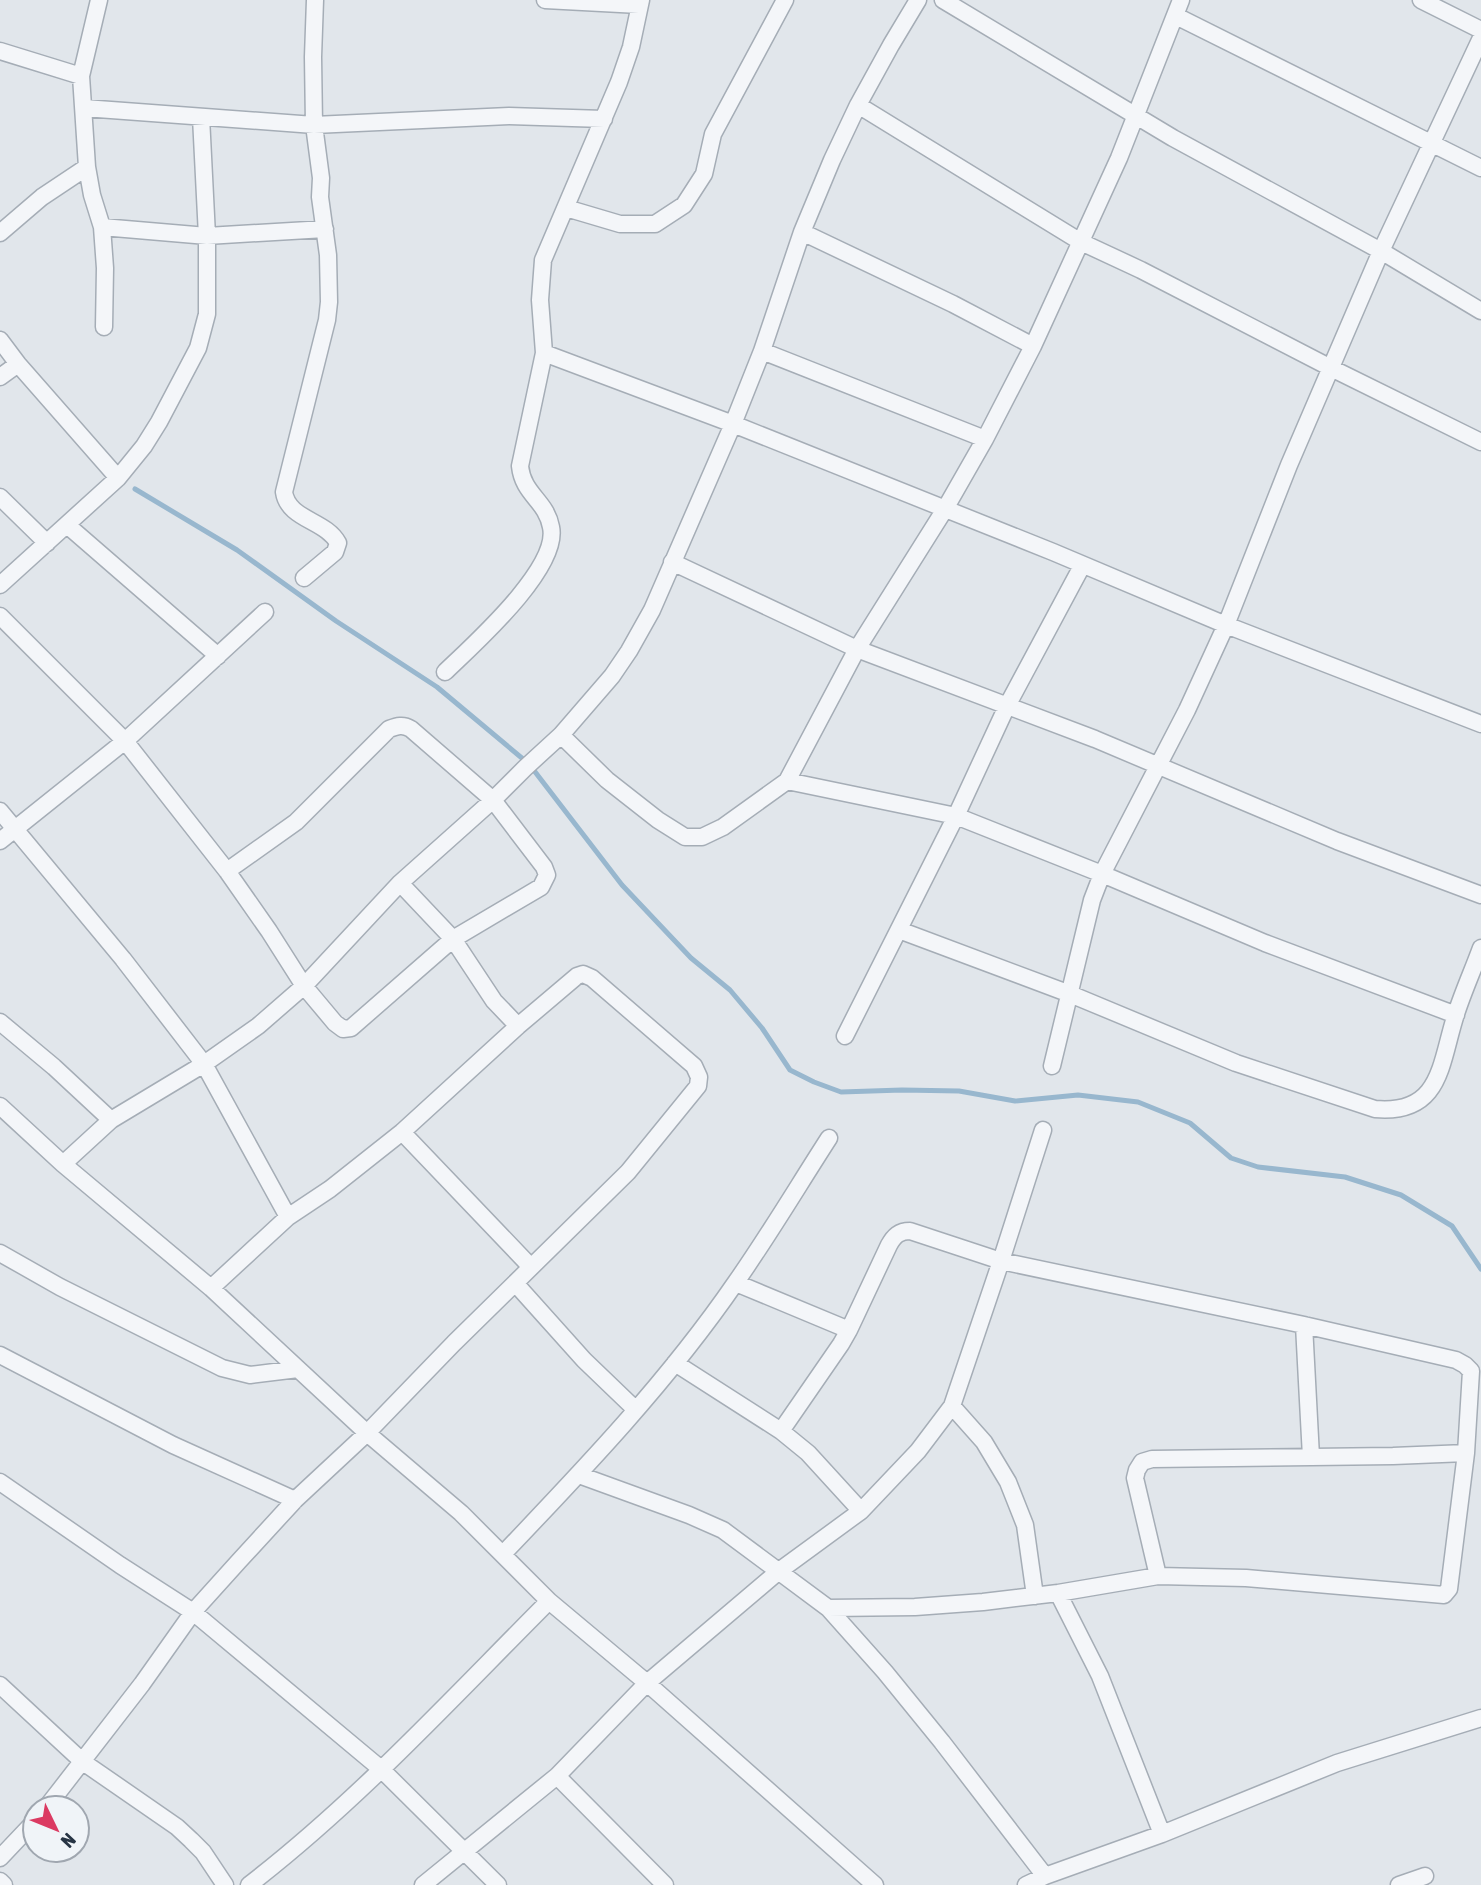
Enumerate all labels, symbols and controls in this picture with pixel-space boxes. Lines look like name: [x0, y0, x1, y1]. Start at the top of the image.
north arrow: [21, 1794, 91, 1864]
text: N: [57, 1829, 80, 1852]

